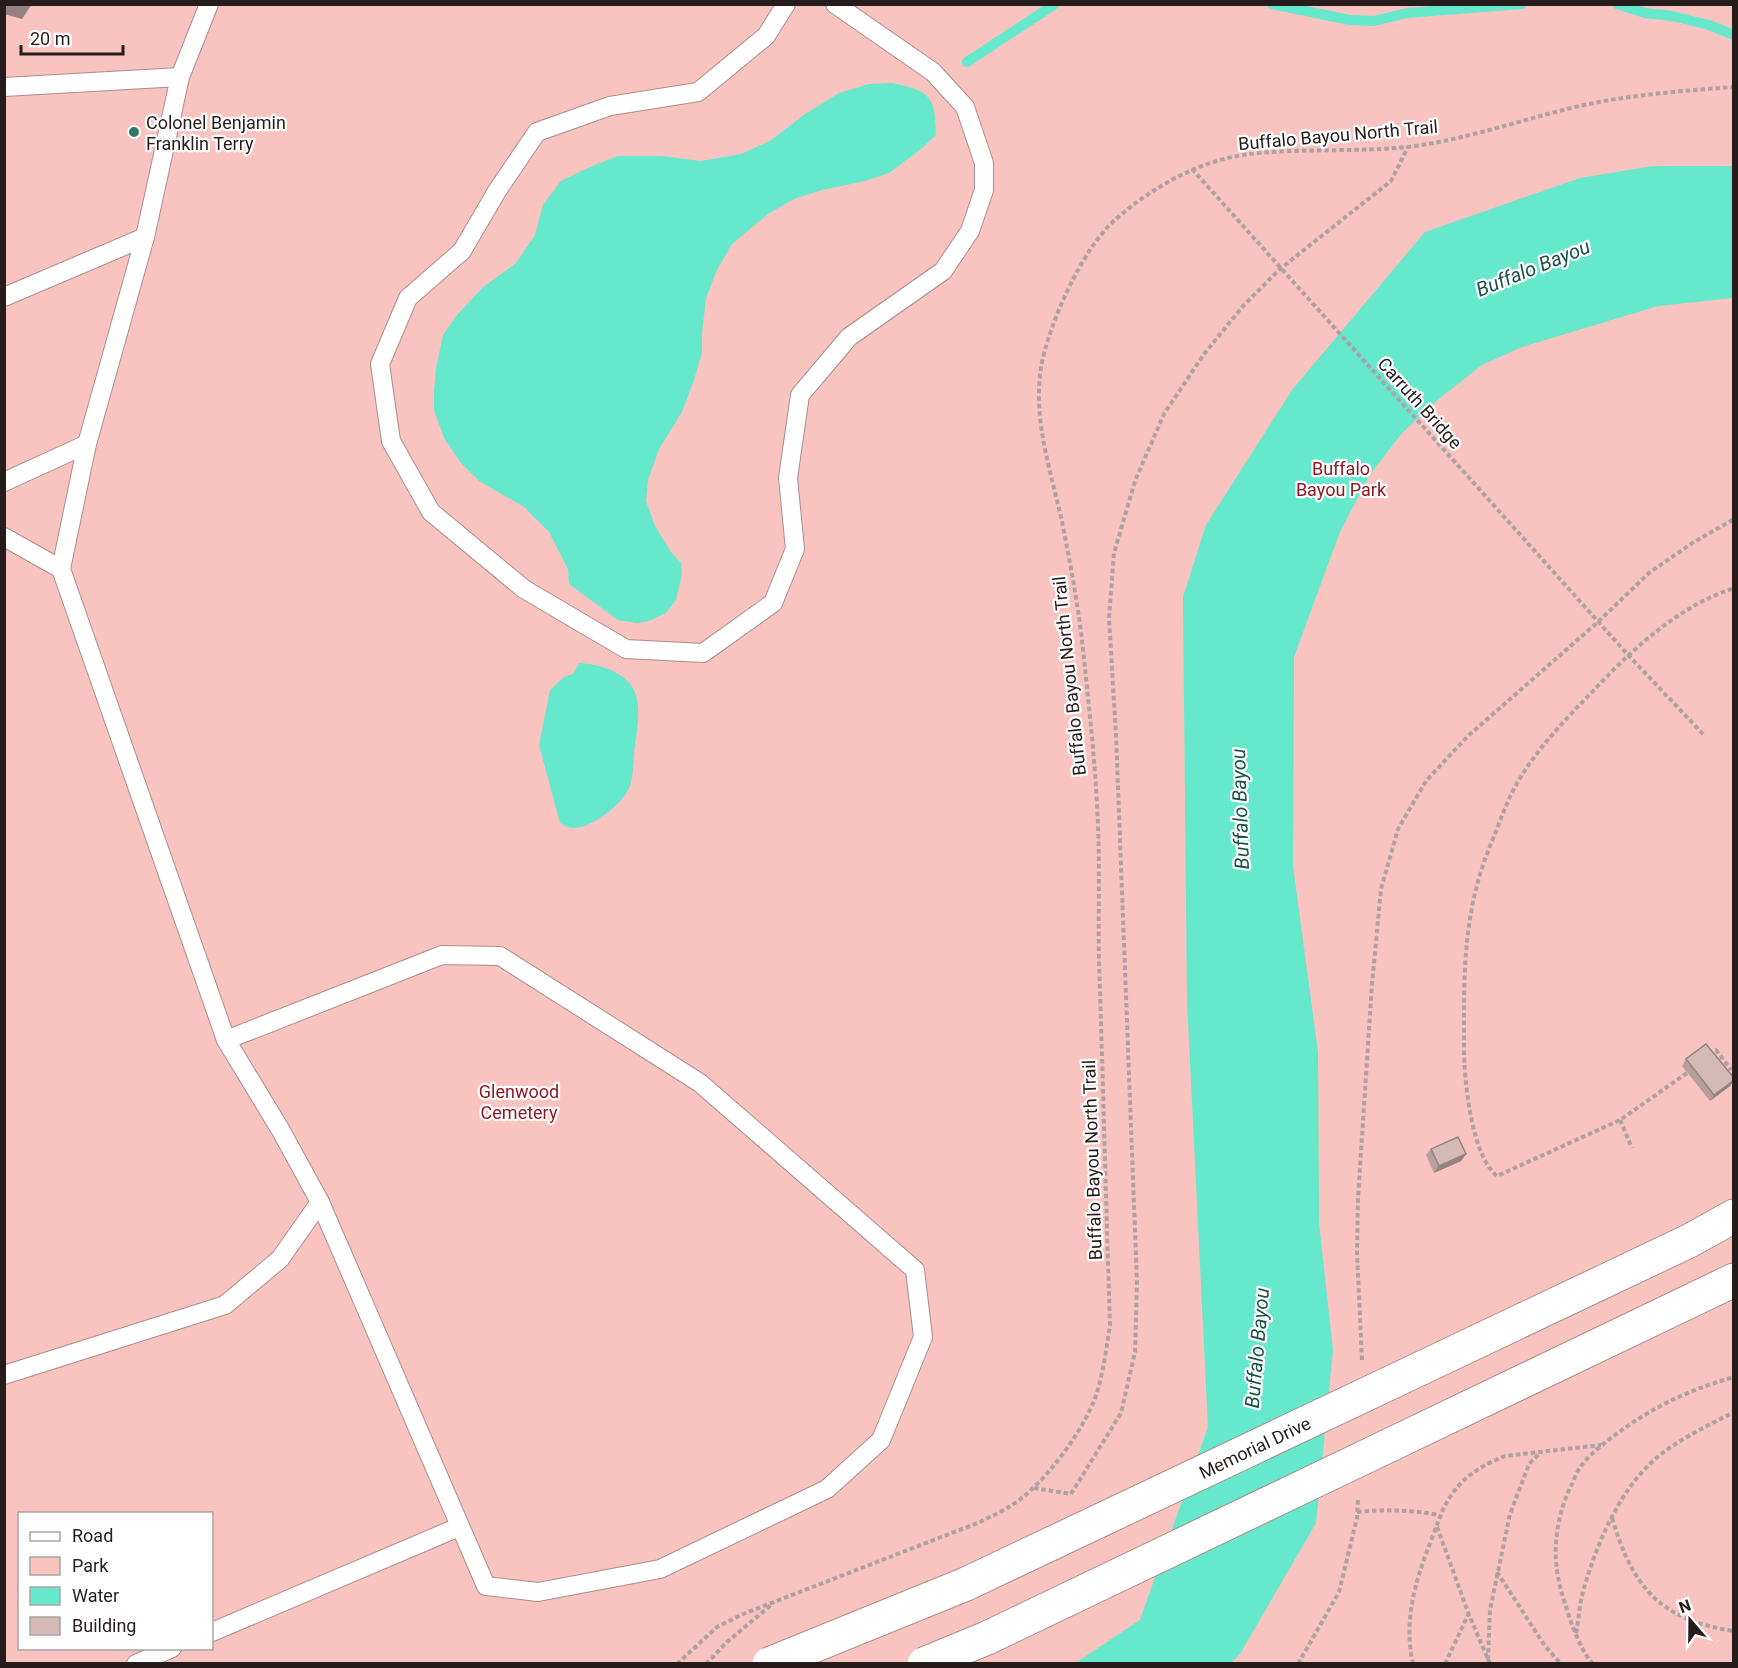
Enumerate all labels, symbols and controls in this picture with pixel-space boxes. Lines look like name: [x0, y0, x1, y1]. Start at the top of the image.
scale bar: [21, 18, 123, 56]
text: 20 m: [30, 28, 70, 49]
place label: Colonel Benjamin Franklin Terry: [146, 112, 286, 154]
street label: Buffalo Bayou North Trail: [1237, 116, 1439, 154]
marker: Colonel Benjamin Franklin Terry: [127, 125, 141, 139]
water label: Buffalo Bayou: [1472, 234, 1594, 302]
street label: Carruth Bridge: [1374, 353, 1466, 453]
park label: Buffalo Bayou Park: [1296, 458, 1387, 500]
street label: Buffalo Bayou North Trail: [1048, 575, 1090, 777]
water label: Buffalo Bayou: [1226, 748, 1254, 870]
street label: Buffalo Bayou North Trail: [1078, 1059, 1106, 1261]
park label: Glenwood Cemetery: [479, 1081, 559, 1123]
water label: Buffalo Bayou: [1240, 1286, 1274, 1409]
street label: Memorial Drive: [1195, 1412, 1314, 1483]
legend: [18, 1512, 213, 1650]
text: Road: [72, 1525, 113, 1546]
text: Park: [72, 1555, 109, 1576]
text: Water: [72, 1585, 119, 1606]
north arrow: [1660, 1590, 1720, 1650]
text: N: [1676, 1596, 1694, 1617]
text: Building: [72, 1615, 136, 1636]

